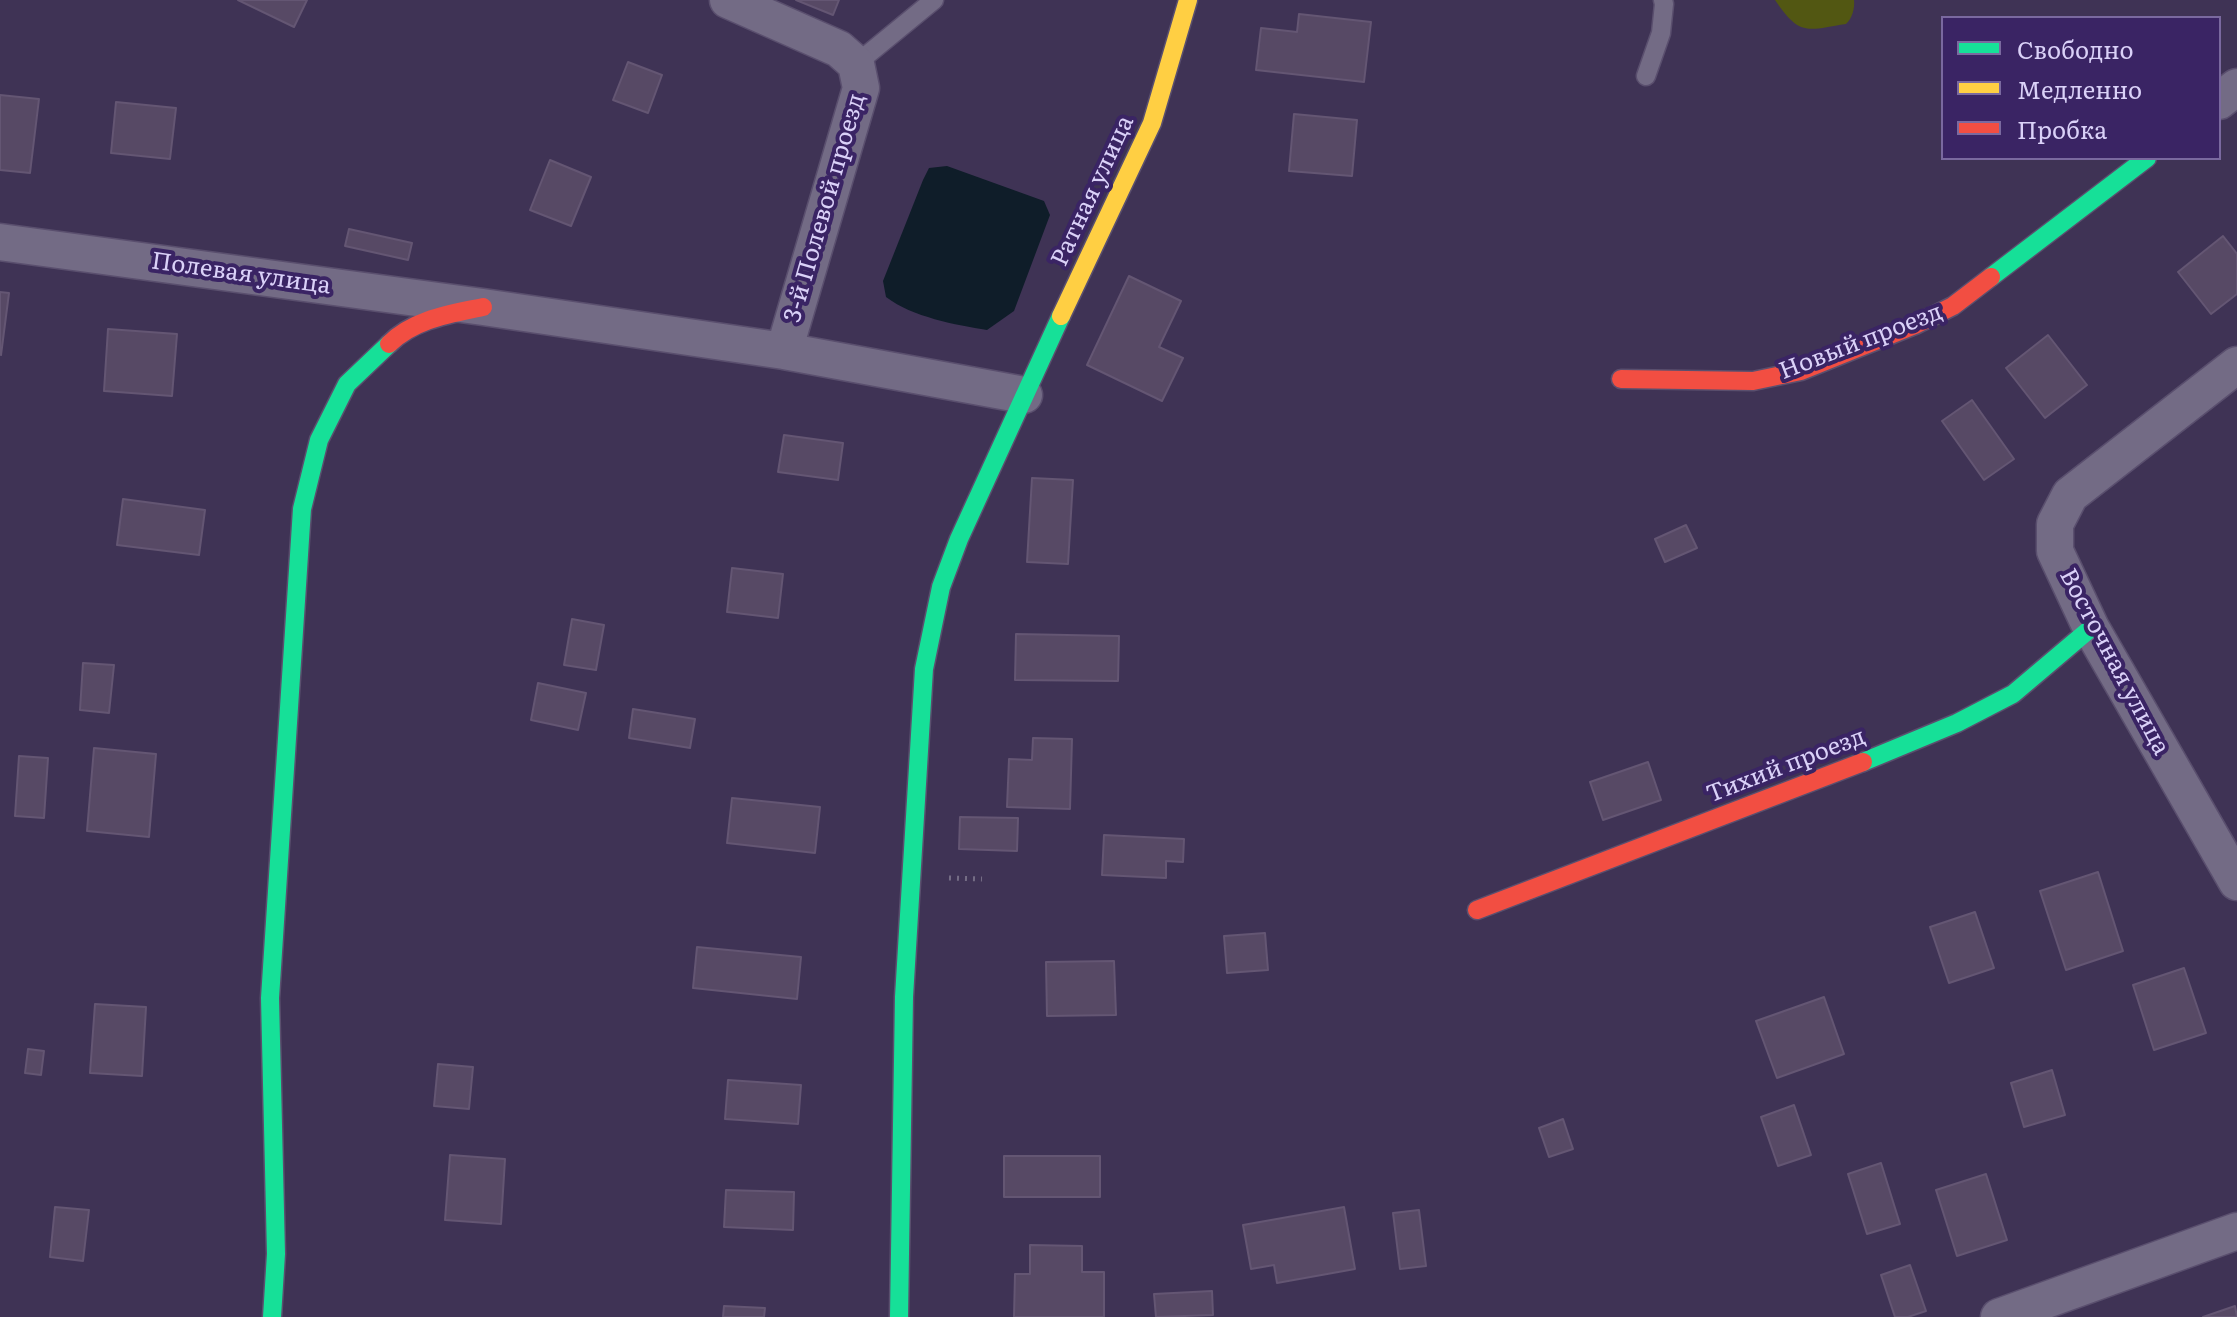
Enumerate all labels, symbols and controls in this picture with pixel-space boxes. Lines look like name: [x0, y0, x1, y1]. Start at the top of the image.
legend: [1941, 16, 2221, 160]
text: Свободно: [2017, 31, 2134, 66]
text: Медленно: [2017, 71, 2142, 106]
street label: 3-й Полевой проезд: [779, 90, 871, 326]
street label: Ратная улица: [1046, 111, 1140, 271]
text: Пробка: [2017, 111, 2107, 146]
street label: Полевая улица: [149, 247, 333, 301]
street label: Новый проезд: [1775, 298, 1947, 386]
street label: Восточная улица: [2053, 564, 2175, 760]
street label: Тихий проезд: [1702, 722, 1870, 810]

